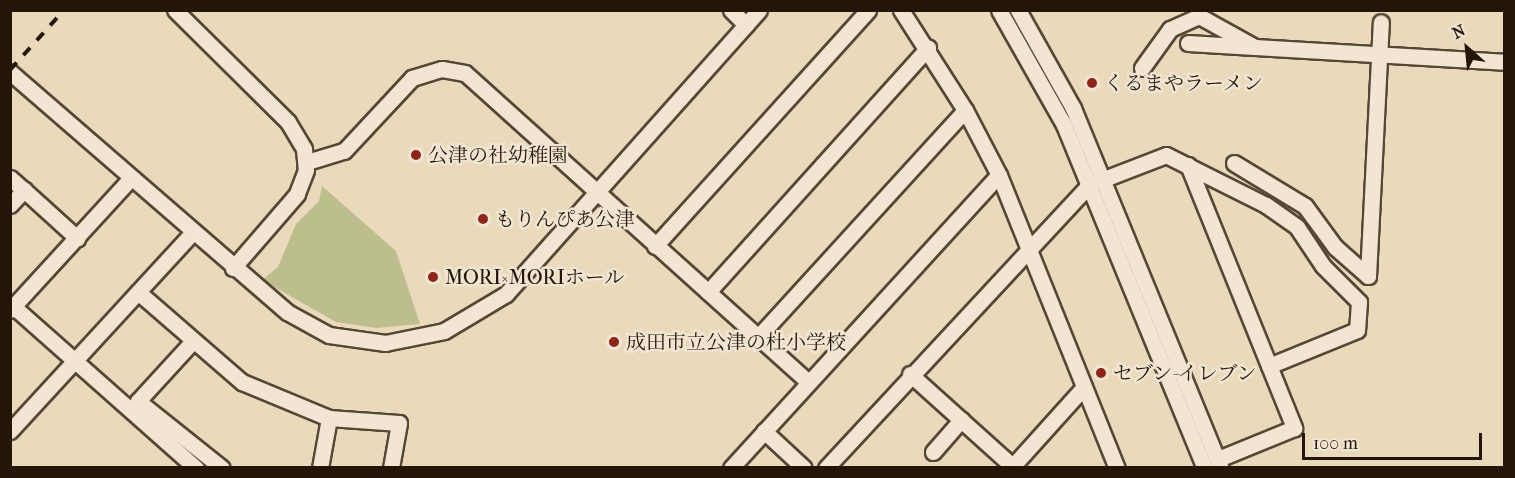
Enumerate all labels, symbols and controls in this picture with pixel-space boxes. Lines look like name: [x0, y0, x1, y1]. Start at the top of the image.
north arrow: [1437, 18, 1497, 78]
text: N: [1449, 20, 1468, 43]
place label: くるまやラーメン: [1104, 71, 1264, 95]
marker: くるまやラーメン: [1085, 76, 1099, 90]
place label: 公津の社幼稚園: [428, 143, 568, 167]
marker: 公津の社幼稚園: [409, 148, 423, 162]
place label: もりんぴあ公津: [495, 207, 635, 231]
marker: もりんぴあ公津: [476, 212, 490, 226]
place label: MORI×MORIホール: [445, 265, 625, 289]
marker: MORI×MORIホール: [426, 270, 440, 284]
place label: 成田市立公津の杜小学校: [626, 330, 846, 354]
marker: 成田市立公津の杜小学校: [607, 335, 621, 349]
place label: セブン-イレブン: [1113, 361, 1258, 385]
marker: セブン-イレブン: [1094, 366, 1108, 380]
scale bar: [1305, 421, 1485, 459]
text: 100 m: [1313, 433, 1358, 454]

